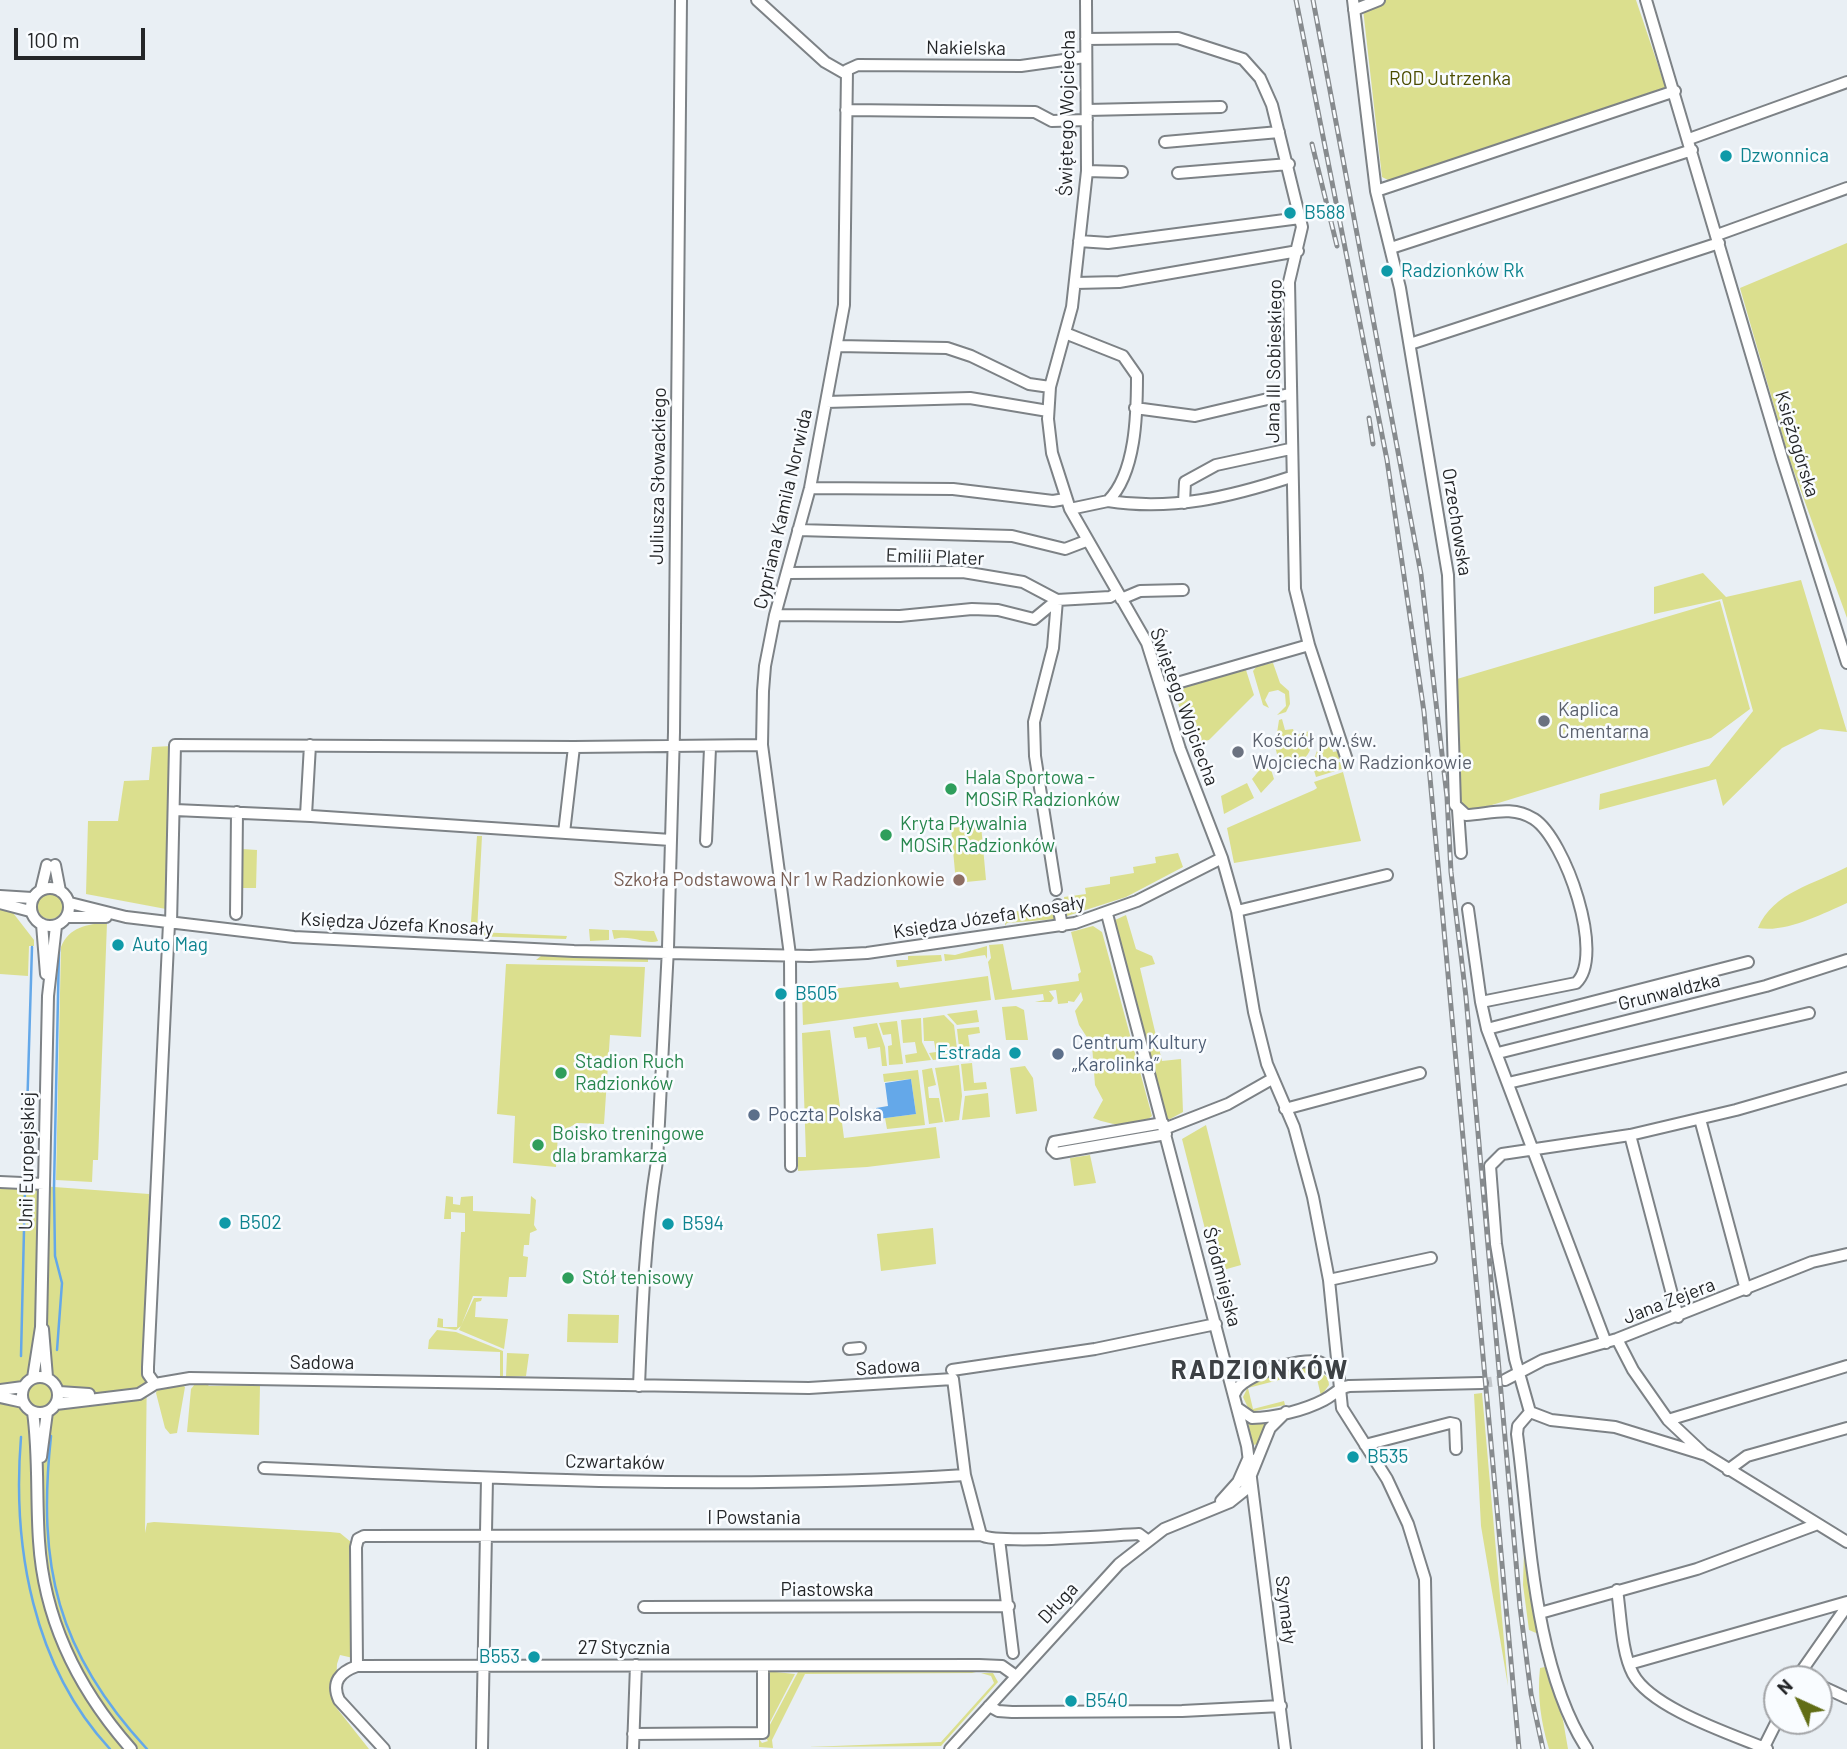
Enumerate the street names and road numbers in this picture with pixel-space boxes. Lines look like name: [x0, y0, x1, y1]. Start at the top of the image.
street label: Świętego Wojciecha: [1054, 30, 1080, 196]
street label: Nakielska: [926, 36, 1006, 60]
street label: Jana III Sobieskiego: [1261, 279, 1287, 443]
street label: Juliusza Słowackiego: [645, 387, 671, 565]
street label: Księżogórska: [1770, 388, 1824, 500]
street label: Cypriana Kamila Norwida: [749, 407, 817, 611]
street label: Orzechowska: [1437, 467, 1477, 577]
street label: Emilii Plater: [885, 544, 985, 570]
street label: Świętego Wojciecha: [1145, 625, 1223, 789]
street label: Księdza Józefa Knosały: [892, 891, 1086, 943]
street label: Księdza Józefa Knosały: [300, 908, 494, 940]
street label: Grunwaldzka: [1616, 968, 1722, 1016]
street label: Unii Europejskiej: [14, 1092, 40, 1230]
street label: Śródmiejska: [1198, 1225, 1246, 1329]
street label: Jana Zejera: [1620, 1273, 1718, 1329]
street label: Sadowa: [290, 1352, 354, 1374]
street label: Sadowa: [855, 1353, 921, 1381]
street label: Czwartaków: [565, 1450, 665, 1474]
street label: I Powstania: [707, 1507, 801, 1529]
street label: Szymały: [1270, 1574, 1302, 1646]
street label: Długa: [1033, 1578, 1083, 1628]
street label: Piastowska: [781, 1579, 873, 1601]
street label: 27 Stycznia: [578, 1637, 670, 1659]

